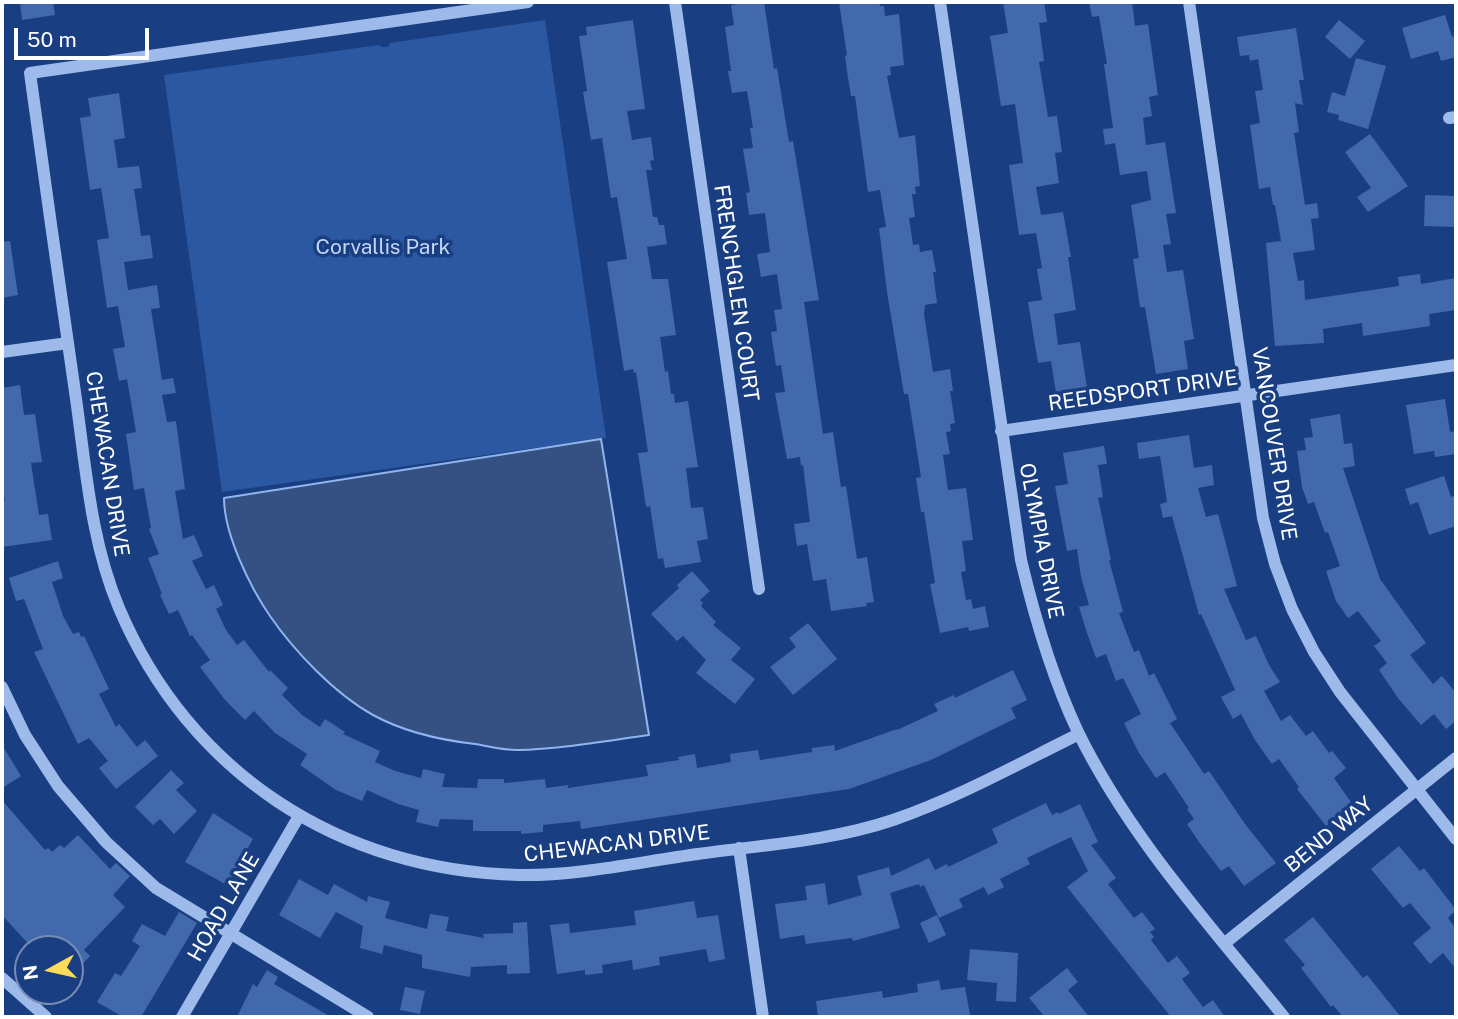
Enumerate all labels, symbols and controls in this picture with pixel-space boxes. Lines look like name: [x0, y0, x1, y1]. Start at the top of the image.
scale bar: [18, 14, 152, 58]
text: 50 m: [27, 27, 77, 52]
street label: FRENCHGLEN COURT: [708, 183, 764, 403]
park label: Corvallis Park: [316, 235, 450, 261]
street label: VANCOUVER DRIVE: [1246, 346, 1302, 542]
street label: REEDSPORT DRIVE: [1047, 365, 1239, 417]
street label: CHEWACAN DRIVE: [80, 370, 134, 558]
street label: OLYMPIA DRIVE: [1014, 461, 1068, 621]
street label: BEND WAY: [1280, 792, 1378, 878]
street label: CHEWACAN DRIVE: [522, 820, 712, 868]
street label: HOAD LANE: [183, 848, 265, 966]
north arrow: [14, 935, 84, 1005]
text: N: [18, 964, 42, 982]

